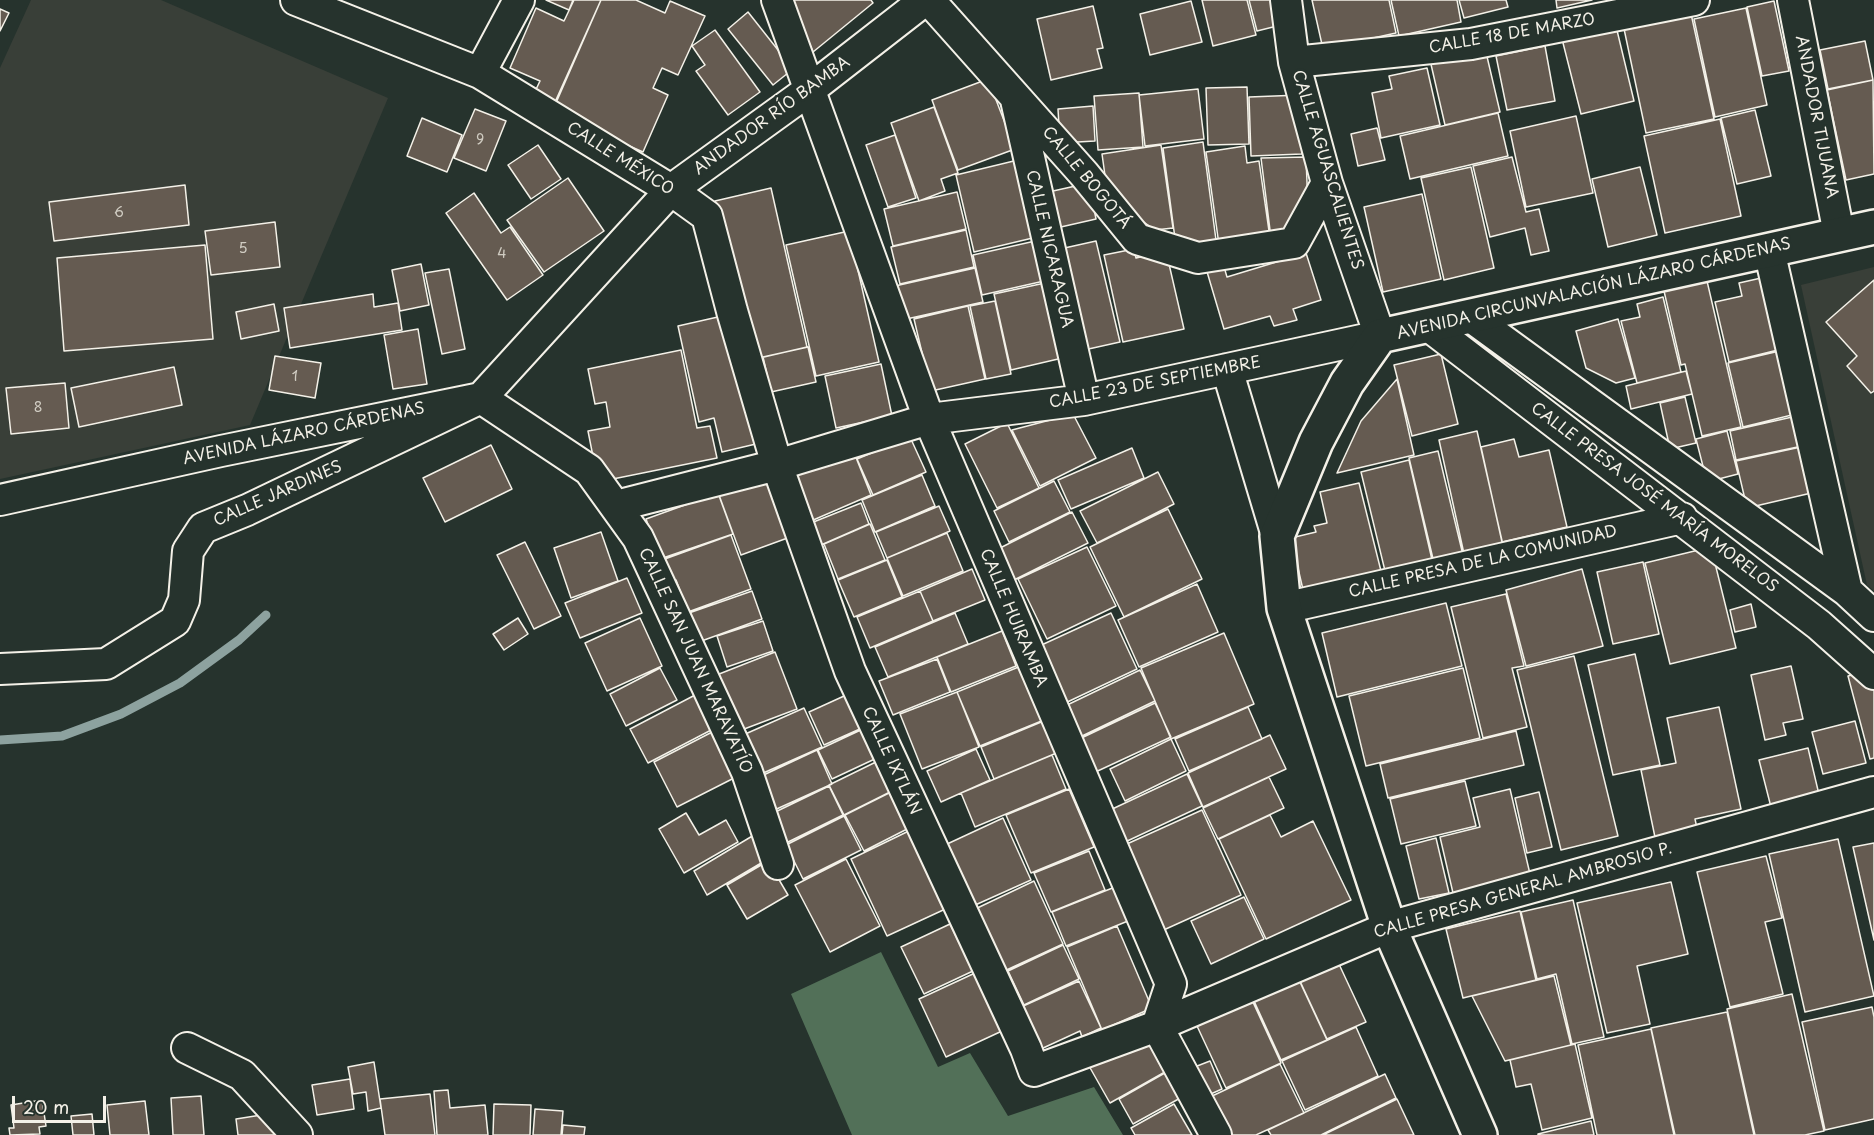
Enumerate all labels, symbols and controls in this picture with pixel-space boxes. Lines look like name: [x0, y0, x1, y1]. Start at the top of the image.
street label: CALLE 18 DE MARZO: [1428, 10, 1596, 58]
street label: ANDADOR TIJUANA: [1791, 34, 1841, 200]
street label: ANDADOR RÍO BAMBA: [690, 53, 854, 179]
street label: CALLE AGUASCALIENTES: [1287, 68, 1367, 272]
street label: CALLE MÉXICO: [563, 118, 677, 200]
street label: CALLE BOGOTÁ: [1038, 123, 1134, 233]
house number: 9: [476, 132, 484, 148]
street label: CALLE NICARAGUA: [1021, 168, 1077, 330]
house number: 6: [114, 205, 124, 221]
street label: AVENIDA CIRCUNVALACIÓN LÁZARO CÁRDENAS: [1395, 234, 1793, 344]
house number: 5: [238, 241, 248, 257]
house number: 4: [497, 246, 507, 262]
street label: CALLE 23 DE SEPTIEMBRE: [1048, 353, 1262, 413]
house number: 1: [292, 369, 298, 385]
street label: AVENIDA LÁZARO CÁRDENAS: [181, 399, 427, 469]
street label: CALLE PRESA JOSÉ MARÍA MORELOS: [1527, 399, 1781, 597]
house number: 8: [34, 400, 42, 416]
street label: CALLE JARDINES: [211, 457, 345, 531]
street label: CALLE PRESA DE LA COMUNIDAD: [1347, 522, 1619, 602]
street label: CALLE SAN JUAN MARAVATÍO: [634, 545, 756, 777]
street label: CALLE HUIRAMBA: [975, 546, 1051, 690]
street label: CALLE IXTLÁN: [858, 704, 924, 818]
street label: CALLE PRESA GENERAL AMBROSIO P.: [1372, 839, 1674, 943]
scale bar: [15, 1084, 110, 1122]
text: 20 m: [23, 1093, 69, 1120]

